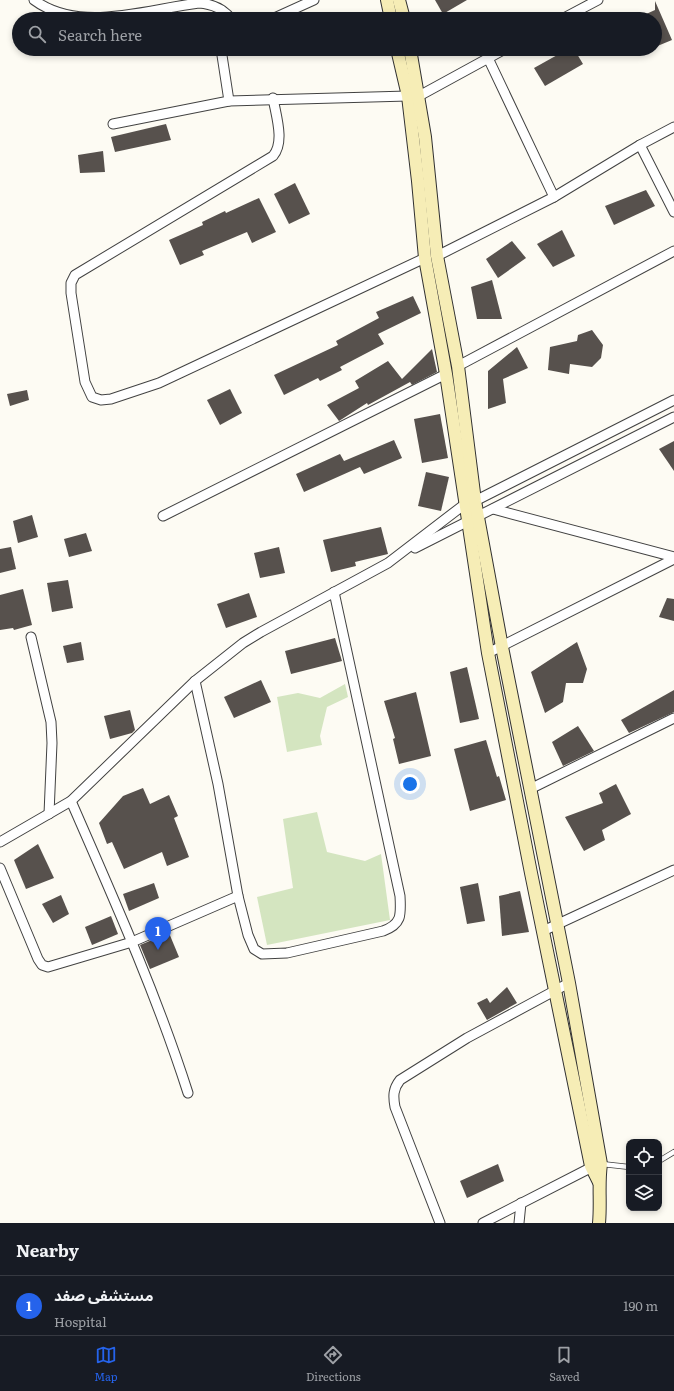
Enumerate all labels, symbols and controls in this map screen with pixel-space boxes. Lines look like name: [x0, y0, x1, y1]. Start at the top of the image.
search box: [12, 12, 662, 56]
icon: search: [26, 23, 48, 45]
text: Search here: [58, 23, 142, 46]
your location: [400, 774, 420, 794]
pin: 1: [145, 917, 171, 950]
map controls: [626, 1139, 662, 1211]
button: locate: [626, 1139, 662, 1175]
button: layers: [626, 1175, 662, 1211]
text: Nearby: [16, 1237, 79, 1262]
text: مستشفى صفد: [54, 1283, 153, 1306]
text: 1: [26, 1296, 32, 1315]
text: 190 m: [623, 1296, 658, 1315]
text: Hospital: [54, 1312, 107, 1331]
tab: Map: [94, 1344, 118, 1384]
tab: Directions: [306, 1344, 361, 1384]
tab: Saved: [549, 1344, 580, 1384]

